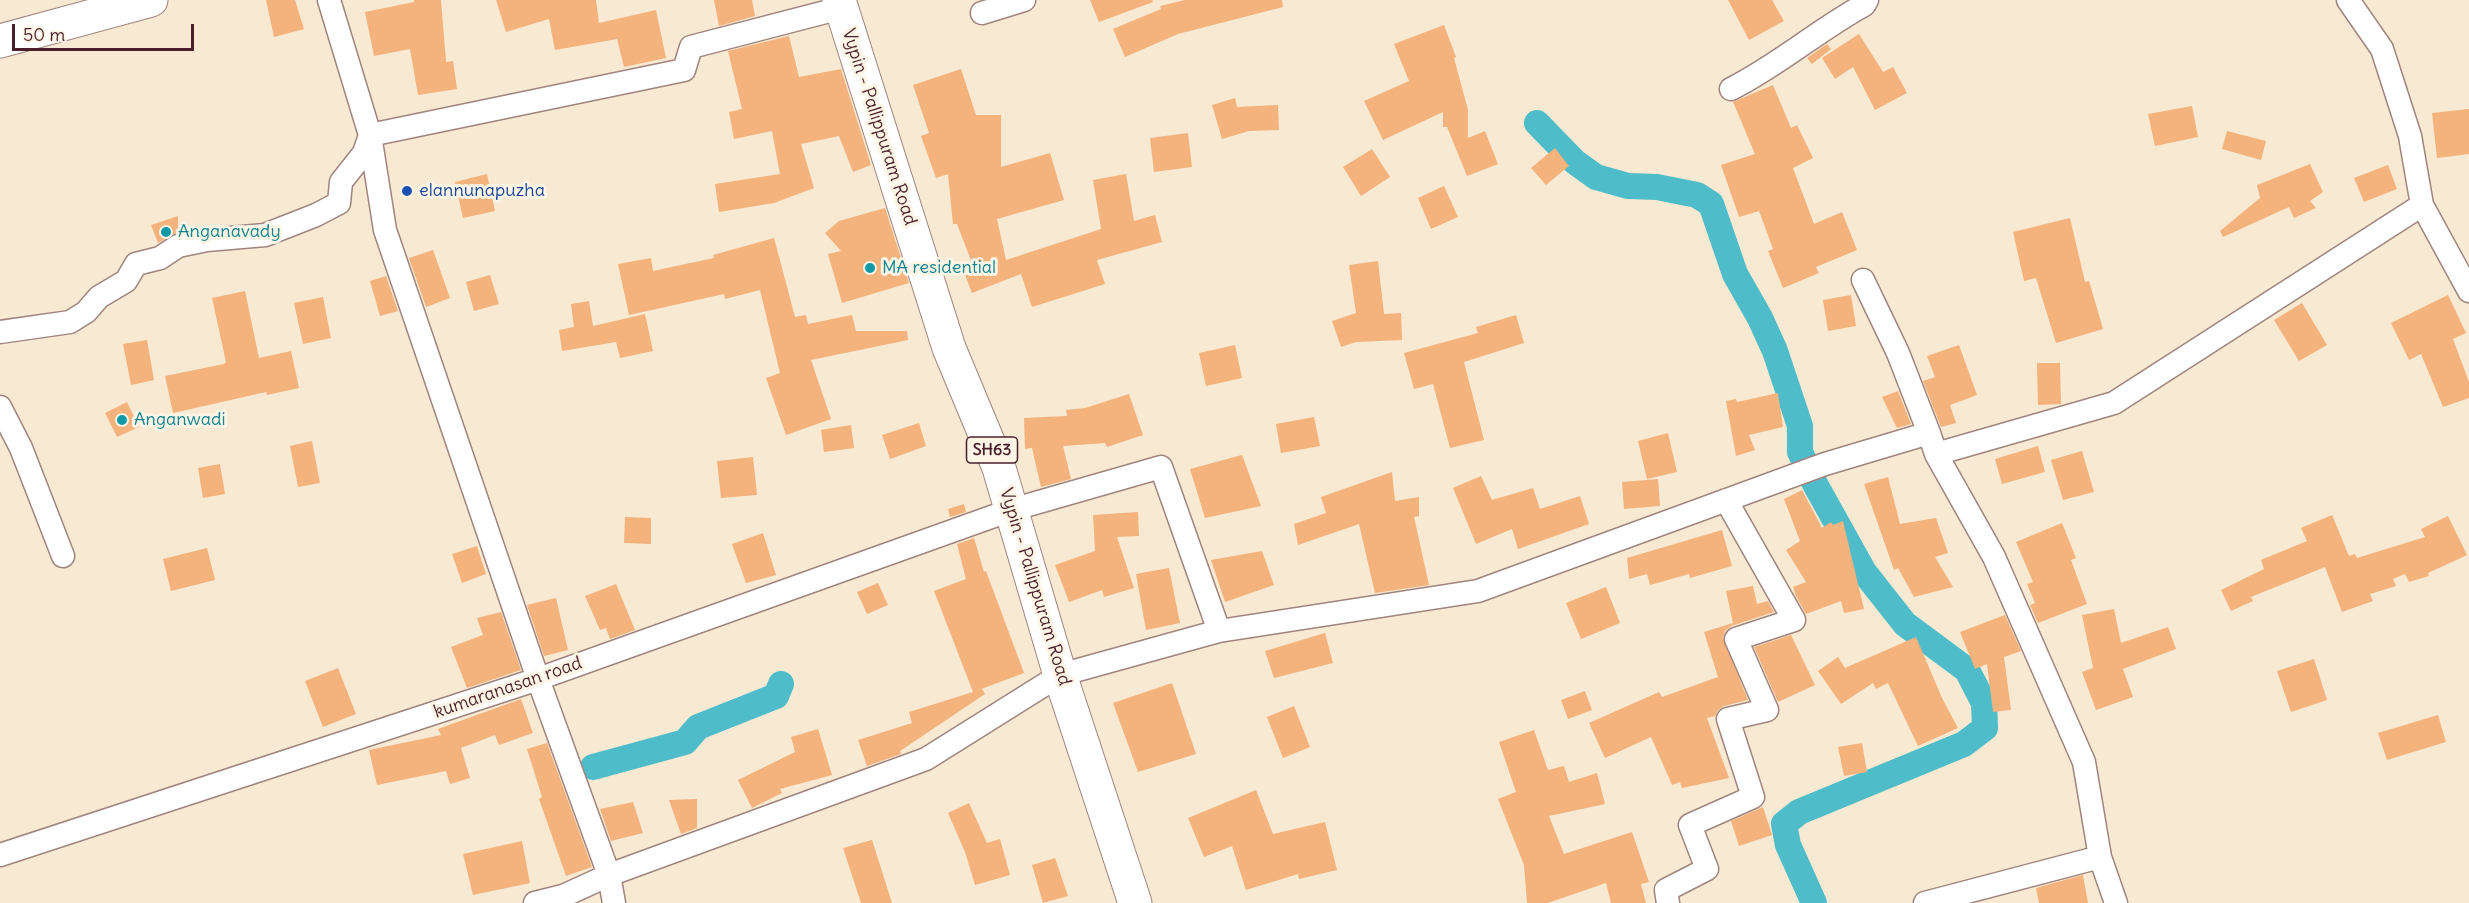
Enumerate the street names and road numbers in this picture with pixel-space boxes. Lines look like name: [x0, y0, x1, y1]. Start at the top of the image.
street label: Vypin - Pallippuram Road: [837, 26, 921, 228]
road number: SH63: [966, 437, 1018, 463]
street label: Vypin - Pallippuram Road: [995, 486, 1075, 688]
street label: kumaranasan road: [431, 653, 585, 723]

